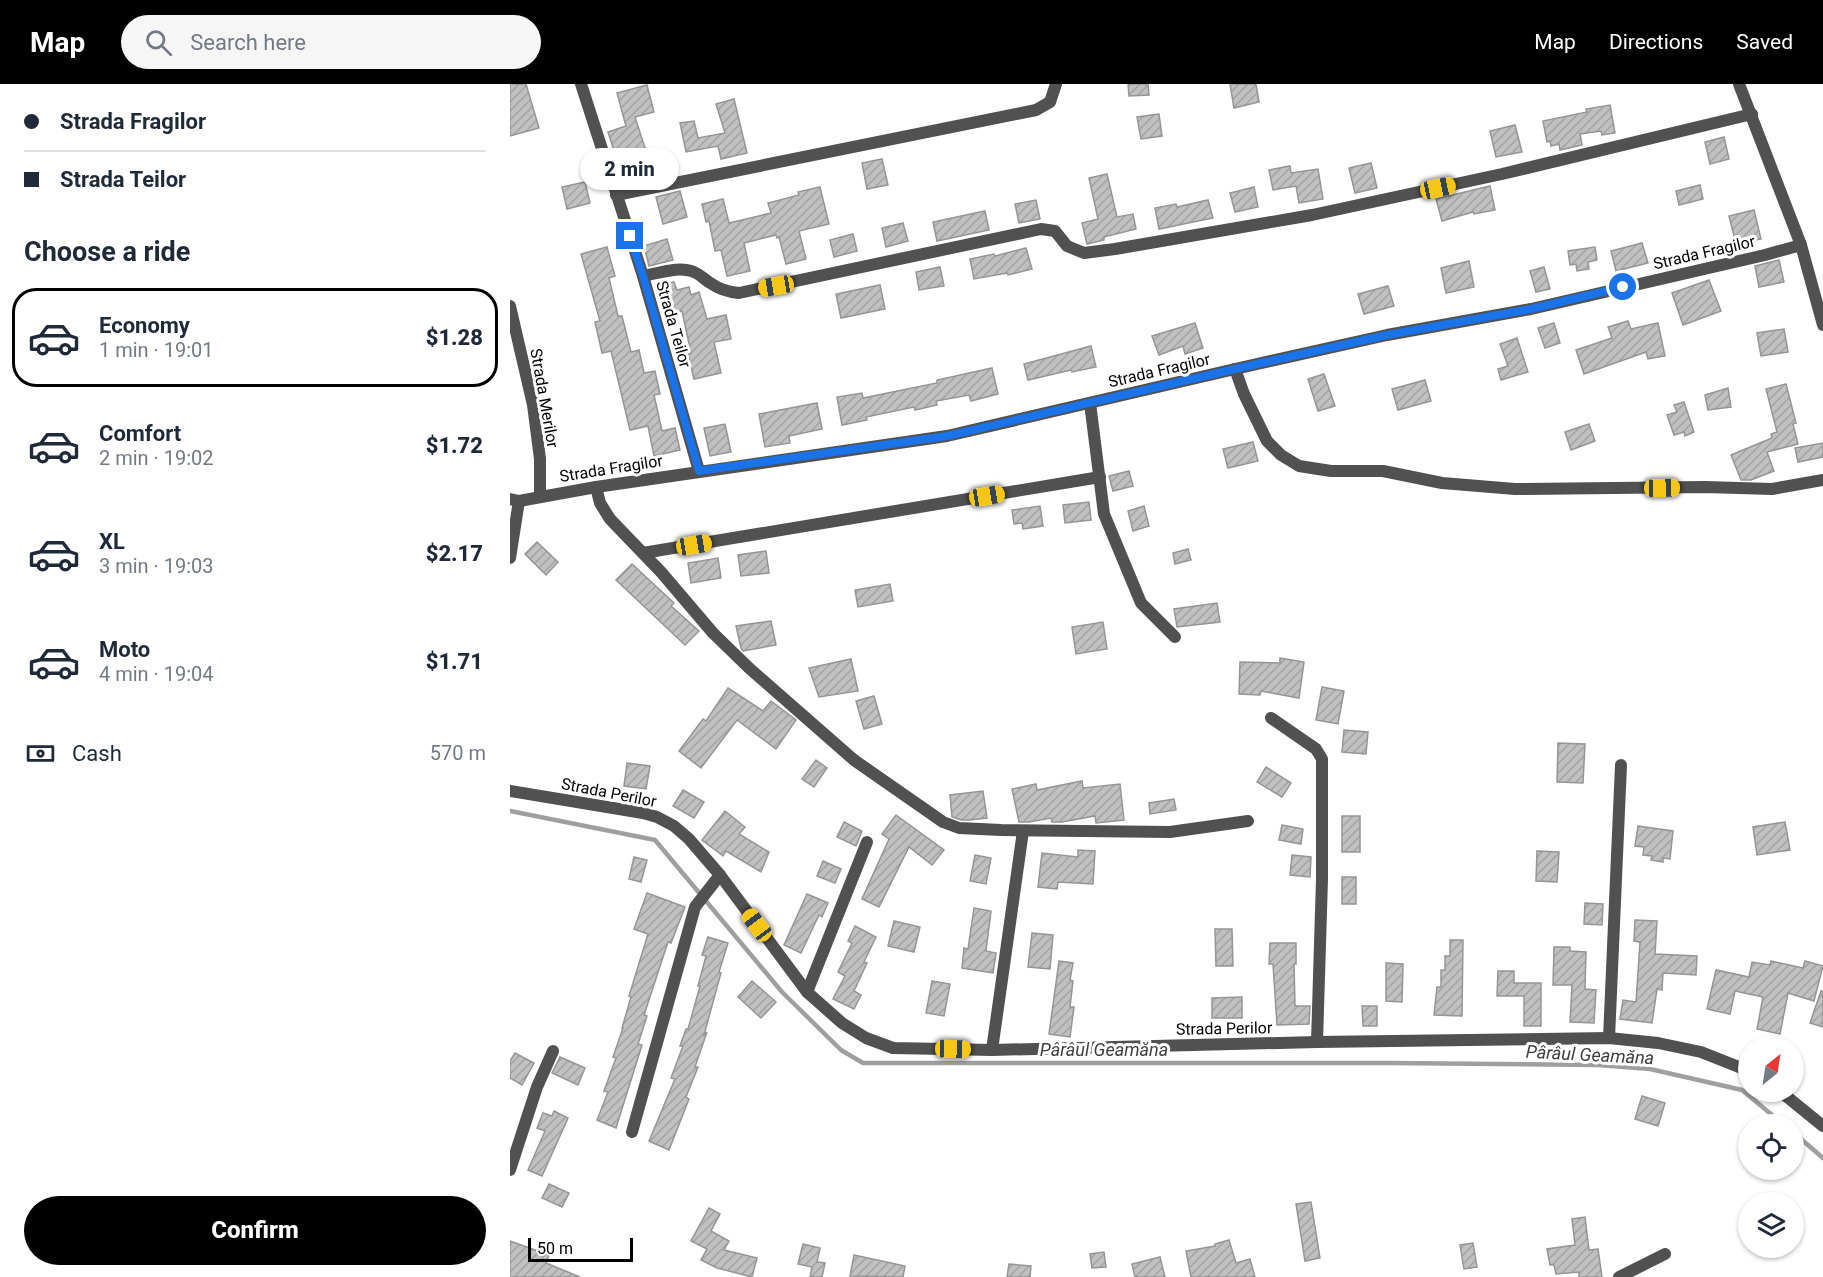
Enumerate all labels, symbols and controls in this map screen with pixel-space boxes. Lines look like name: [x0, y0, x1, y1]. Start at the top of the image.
search box: [121, 15, 541, 69]
text: Map: [30, 26, 85, 59]
icon: search: [142, 26, 175, 59]
text: Search here: [190, 30, 306, 55]
text: Map: [1534, 30, 1576, 54]
text: Directions: [1609, 30, 1703, 54]
text: Saved: [1736, 30, 1793, 54]
text: Strada Fragilor: [60, 109, 206, 134]
callout: 2 min: [580, 149, 680, 191]
text: 2 min: [604, 157, 655, 181]
text: Strada Teilor: [60, 167, 186, 192]
car: [1419, 175, 1457, 201]
route end: [616, 222, 643, 249]
street label: Strada Fragilor: [1651, 231, 1757, 273]
text: Choose a ride: [24, 236, 190, 268]
route start: [1609, 273, 1636, 300]
car: [757, 274, 795, 298]
street label: Strada Teilor: [652, 278, 695, 370]
icon: car: [27, 311, 81, 365]
text: Economy: [99, 313, 190, 338]
text: $1.28: [426, 325, 483, 350]
text: 1 min · 19:01: [99, 338, 214, 362]
street label: Strada Merilor: [526, 347, 563, 450]
street label: Strada Fragilor: [1106, 349, 1212, 391]
icon: car: [27, 419, 81, 473]
text: Comfort: [99, 421, 181, 446]
text: $1.72: [426, 433, 483, 458]
text: 2 min · 19:02: [99, 446, 214, 470]
street label: Strada Fragilor: [558, 451, 664, 486]
car: [1644, 479, 1680, 497]
car: [968, 484, 1006, 508]
icon: car: [27, 527, 81, 581]
text: XL: [99, 529, 125, 554]
car: [675, 533, 713, 557]
text: $2.17: [426, 541, 483, 566]
text: 3 min · 19:03: [99, 554, 214, 578]
icon: car: [27, 635, 81, 689]
text: Moto: [99, 637, 150, 662]
text: $1.71: [426, 649, 483, 674]
text: 4 min · 19:04: [99, 662, 214, 686]
icon: cash: [24, 737, 57, 770]
text: Cash: [72, 741, 122, 766]
text: 570 m: [430, 741, 486, 765]
street label: Strada Perilor: [560, 774, 659, 811]
car: [739, 905, 775, 945]
street label: Strada Perilor: [1176, 1018, 1273, 1039]
north arrow: [1738, 1036, 1804, 1102]
map controls: [1738, 1036, 1804, 1258]
water label: Pârâul Geamăna: [1040, 1039, 1168, 1060]
car: [935, 1040, 971, 1058]
water label: Pârâul Geamăna: [1525, 1041, 1655, 1068]
button: locate: [1738, 1114, 1804, 1180]
button: layers: [1738, 1192, 1804, 1258]
button: Confirm: [24, 1196, 486, 1265]
scale bar: [528, 1235, 633, 1262]
text: 50 m: [537, 1239, 573, 1258]

